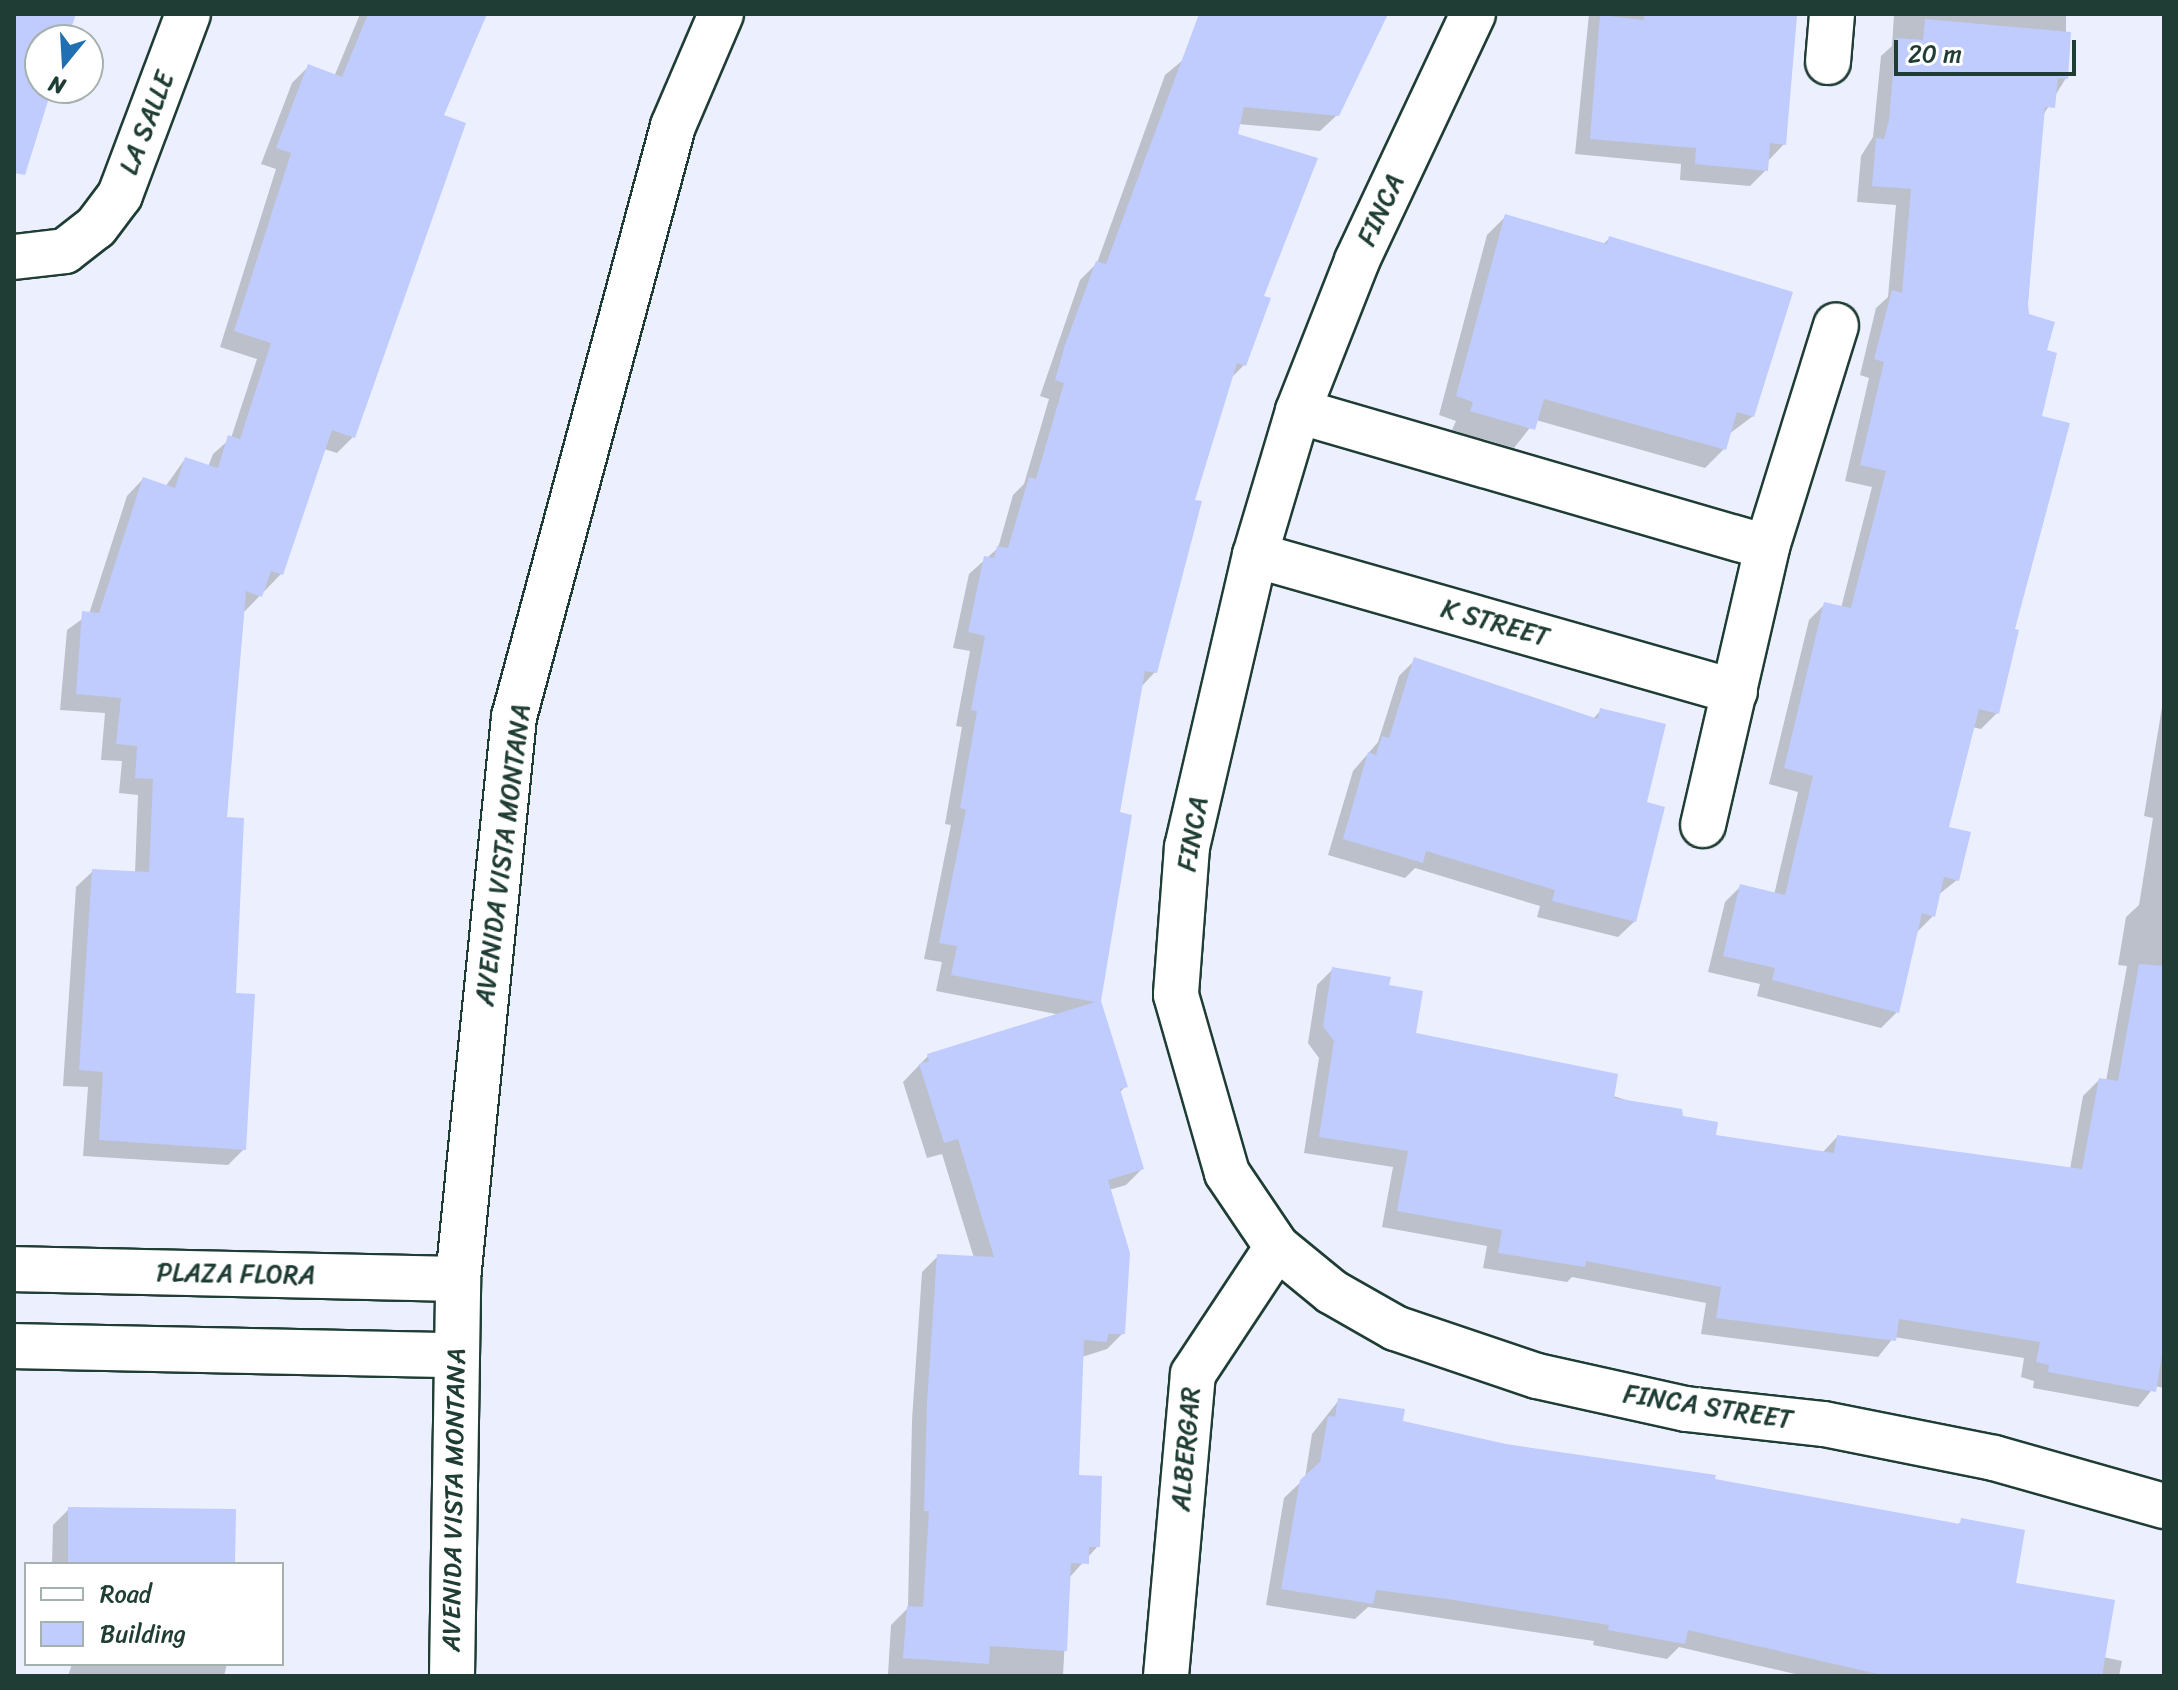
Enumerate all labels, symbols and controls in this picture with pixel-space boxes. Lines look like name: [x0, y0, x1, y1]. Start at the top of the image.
north arrow: [24, 24, 104, 104]
scale bar: [1898, 24, 2080, 74]
text: 20 m: [1908, 33, 1962, 75]
text: N: [44, 64, 70, 106]
street label: LA SALLE: [113, 67, 181, 179]
street label: FINCA: [1351, 169, 1411, 251]
street label: K STREET: [1437, 593, 1553, 653]
street label: AVENIDA VISTA MONTANA: [469, 701, 537, 1009]
street label: FINCA: [1171, 794, 1215, 874]
street label: PLAZA FLORA: [156, 1257, 316, 1291]
street label: AVENIDA VISTA MONTANA: [436, 1347, 472, 1653]
street label: FINCA STREET: [1621, 1378, 1795, 1436]
street label: ALBERGAR: [1165, 1386, 1207, 1512]
legend: [24, 1562, 284, 1666]
text: Road: [100, 1573, 151, 1615]
text: Building: [100, 1613, 186, 1655]

